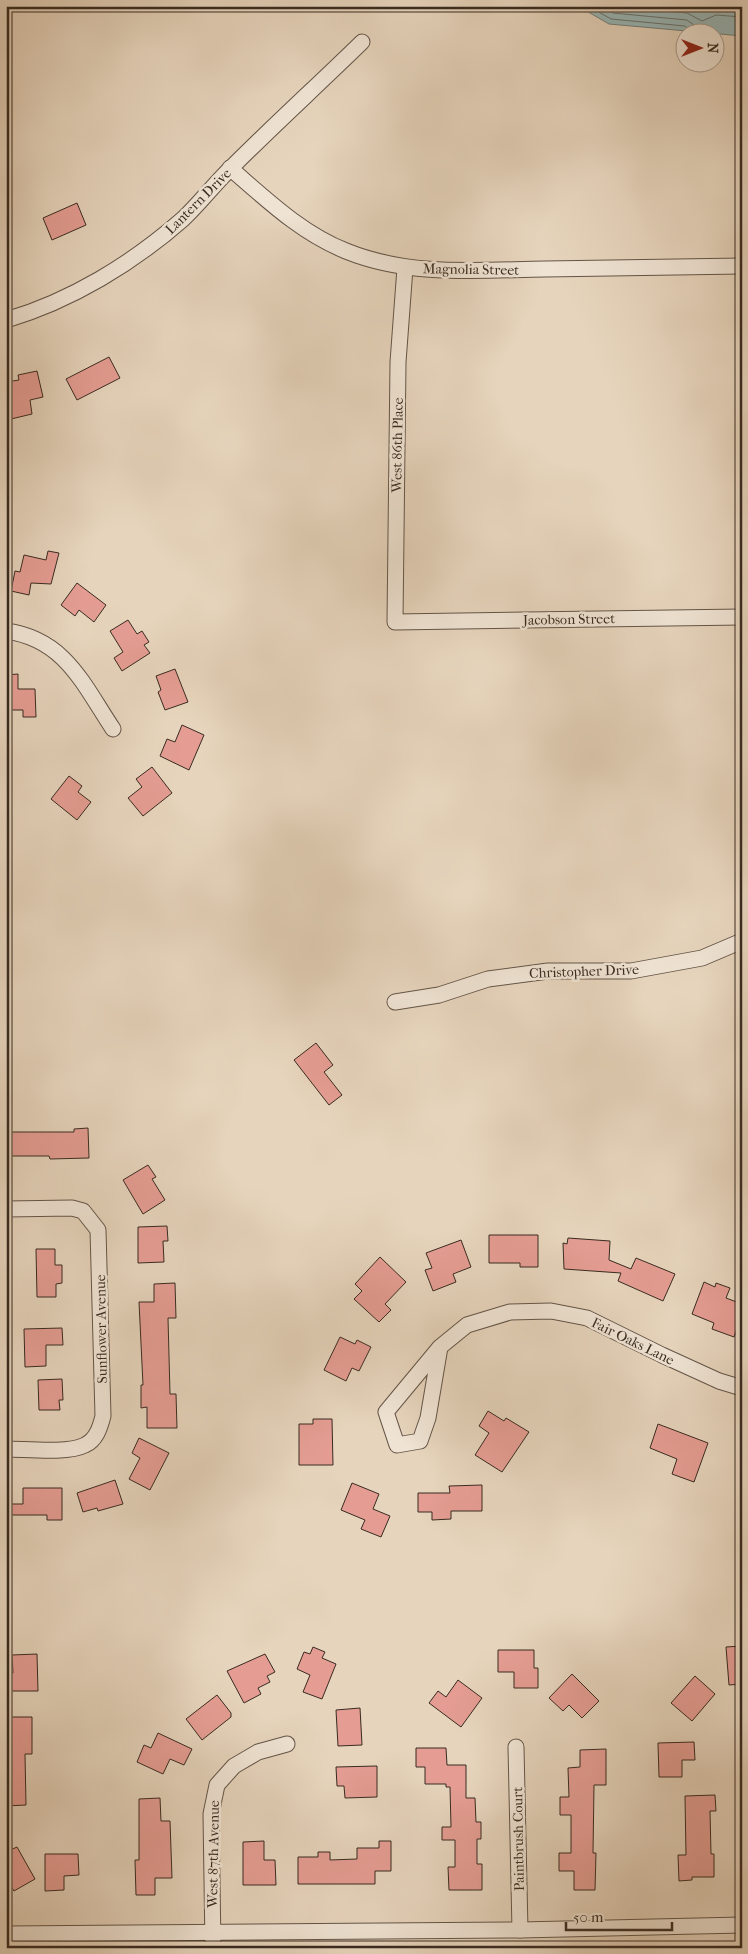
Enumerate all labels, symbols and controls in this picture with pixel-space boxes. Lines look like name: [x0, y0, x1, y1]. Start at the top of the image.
north arrow: [676, 22, 726, 72]
text: N: [704, 43, 721, 54]
street label: Lantern Drive: [162, 165, 235, 238]
street label: Magnolia Street: [423, 260, 519, 279]
street label: West 86th Place: [388, 397, 407, 494]
street label: Jacobson Street: [522, 610, 615, 629]
street label: Christopher Drive: [529, 961, 639, 982]
street label: Sunflower Avenue: [92, 1274, 111, 1384]
street label: Fair Oaks Lane: [589, 1314, 677, 1369]
street label: Paintbrush Court: [509, 1787, 528, 1891]
street label: West 87th Avenue: [204, 1800, 223, 1909]
scale bar: [566, 1899, 672, 1931]
text: 50 m: [573, 1908, 604, 1926]

